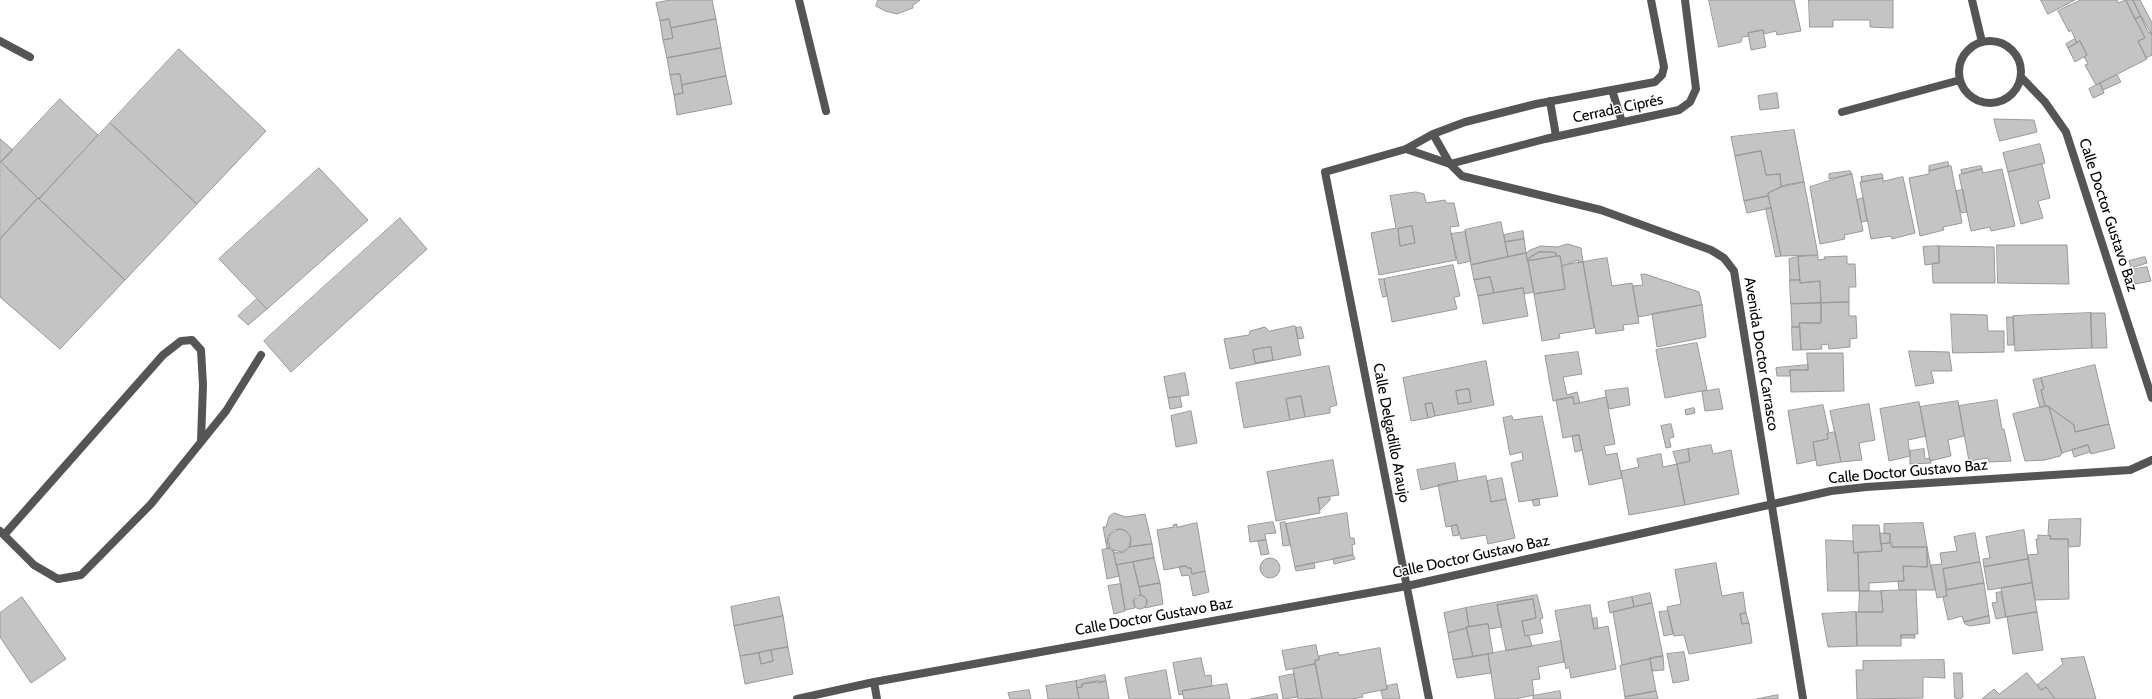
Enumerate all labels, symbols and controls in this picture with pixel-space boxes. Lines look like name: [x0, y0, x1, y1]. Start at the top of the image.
street label: Cerrada Ciprés: [1571, 91, 1665, 127]
street label: Calle Doctor Gustavo Baz: [2075, 136, 2141, 294]
street label: Avenida Doctor Carrasco: [1740, 276, 1782, 432]
street label: Calle Delgadillo Araujo: [1369, 362, 1413, 504]
street label: Calle Doctor Gustavo Baz: [1828, 456, 1988, 488]
street label: Calle Doctor Gustavo Baz: [1391, 532, 1551, 582]
street label: Calle Doctor Gustavo Baz: [1074, 594, 1234, 640]

